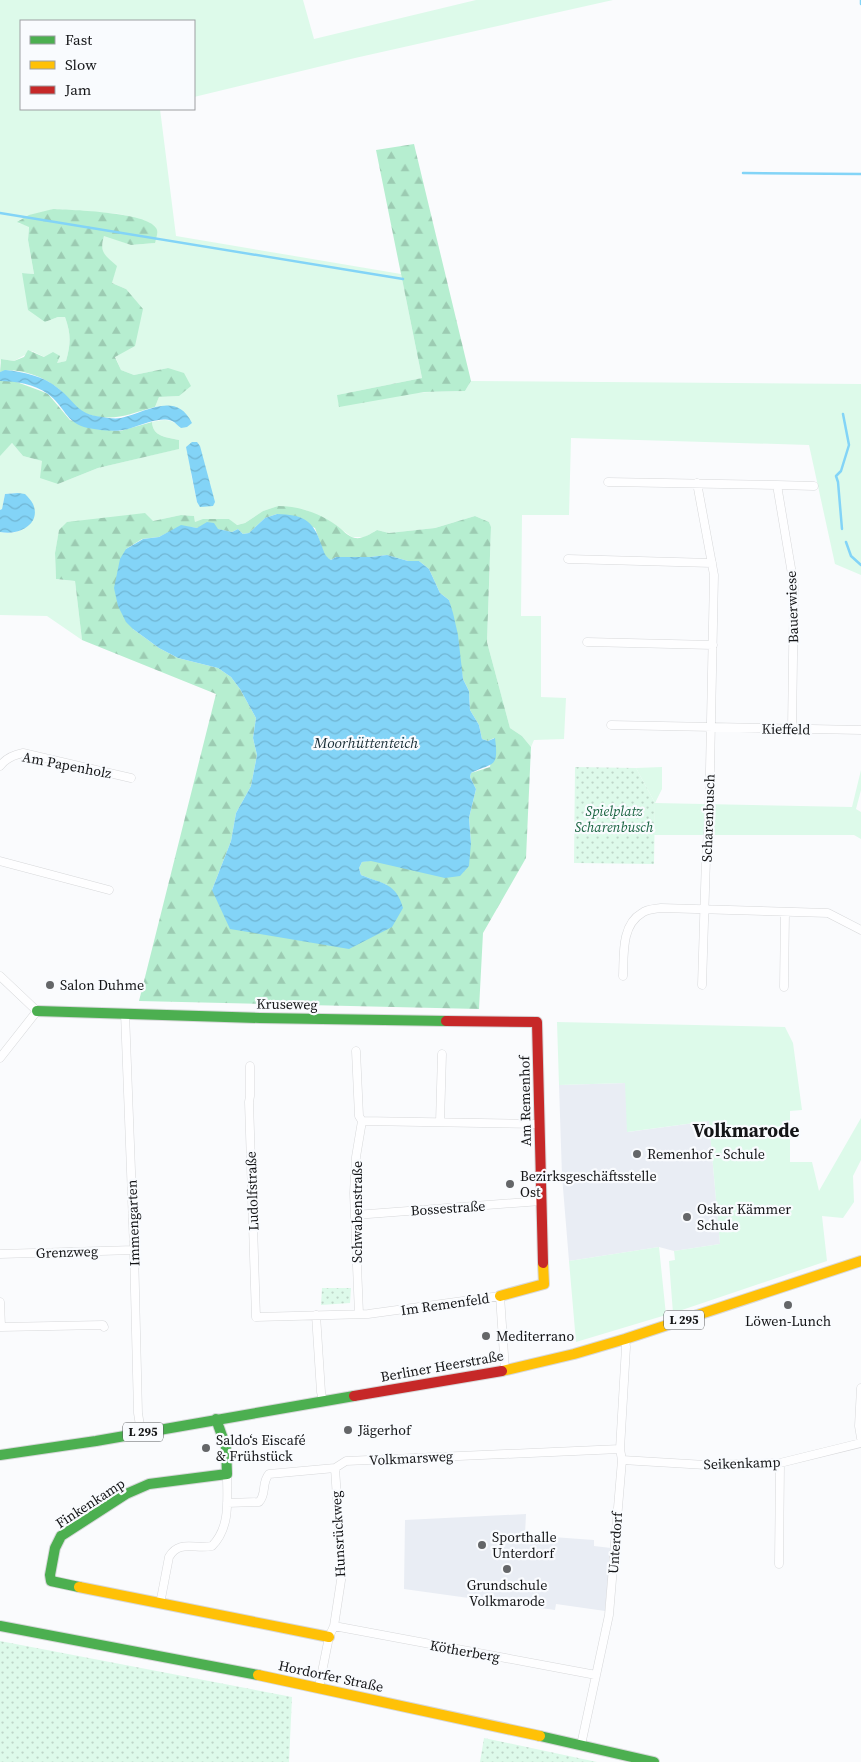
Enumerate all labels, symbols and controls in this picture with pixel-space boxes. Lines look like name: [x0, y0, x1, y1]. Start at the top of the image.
legend: [20, 20, 195, 110]
text: Fast: [65, 29, 92, 50]
text: Slow: [65, 54, 97, 75]
text: Jam: [64, 79, 92, 100]
street label: Bauerwiese: [781, 570, 803, 644]
street label: Kieffeld: [762, 719, 811, 739]
water label: Moorhüttenteich: [313, 732, 418, 753]
street label: Am Papenholz: [21, 747, 114, 784]
street label: Scharenbusch: [696, 774, 720, 862]
park label: Spielplatz Scharenbusch: [575, 801, 654, 837]
place label: Salon Duhme: [60, 975, 144, 995]
marker: Salon Duhme: [44, 979, 56, 991]
street label: Kruseweg: [256, 993, 318, 1015]
street label: Am Remenhof: [514, 1055, 536, 1146]
district label: Volkmarode: [693, 1117, 800, 1143]
place label: Remenhof - Schule: [647, 1144, 765, 1164]
marker: Remenhof - Schule: [631, 1148, 643, 1160]
street label: Ludolfstraße: [241, 1151, 263, 1231]
street label: Schwabenstraße: [347, 1161, 367, 1263]
place label: Bezirksgeschäftsstelle Ost: [520, 1166, 657, 1202]
marker: Bezirksgeschäftsstelle Ost: [504, 1178, 516, 1190]
street label: Immengarten: [121, 1179, 145, 1267]
street label: Bossestraße: [410, 1195, 486, 1221]
place label: Oskar Kämmer Schule: [697, 1199, 791, 1235]
marker: Oskar Kämmer Schule: [681, 1211, 693, 1223]
street label: Grenzweg: [36, 1241, 98, 1263]
street label: Im Remenfeld: [399, 1288, 491, 1320]
marker: Löwen-Lunch: [782, 1299, 794, 1311]
road number: L 295: [664, 1310, 704, 1330]
place label: Löwen-Lunch: [745, 1311, 831, 1331]
place label: Mediterrano: [496, 1326, 575, 1346]
marker: Mediterrano: [480, 1330, 492, 1342]
street label: Berliner Heerstraße: [379, 1345, 505, 1387]
place label: Jägerhof: [357, 1420, 412, 1440]
road number: L 295: [123, 1422, 163, 1441]
marker: Jägerhof: [342, 1424, 354, 1436]
place label: Saldo‘s Eiscafé & Frühstück: [216, 1430, 306, 1466]
marker: Saldo‘s Eiscafé & Frühstück: [200, 1442, 212, 1454]
street label: Volkmarsweg: [368, 1446, 454, 1470]
street label: Seikenkamp: [703, 1452, 781, 1474]
street label: Finkenkamp: [51, 1473, 129, 1533]
street label: Hunsrückweg: [326, 1490, 350, 1578]
street label: Unterdorf: [603, 1510, 627, 1575]
place label: Sporthalle Unterdorf: [492, 1527, 557, 1563]
marker: Sporthalle Unterdorf: [476, 1539, 488, 1551]
marker: Grundschule Volkmarode: [501, 1563, 513, 1575]
place label: Grundschule Volkmarode: [467, 1575, 547, 1611]
street label: Kötherberg: [428, 1635, 502, 1667]
street label: Hordorfer Straße: [277, 1655, 385, 1697]

